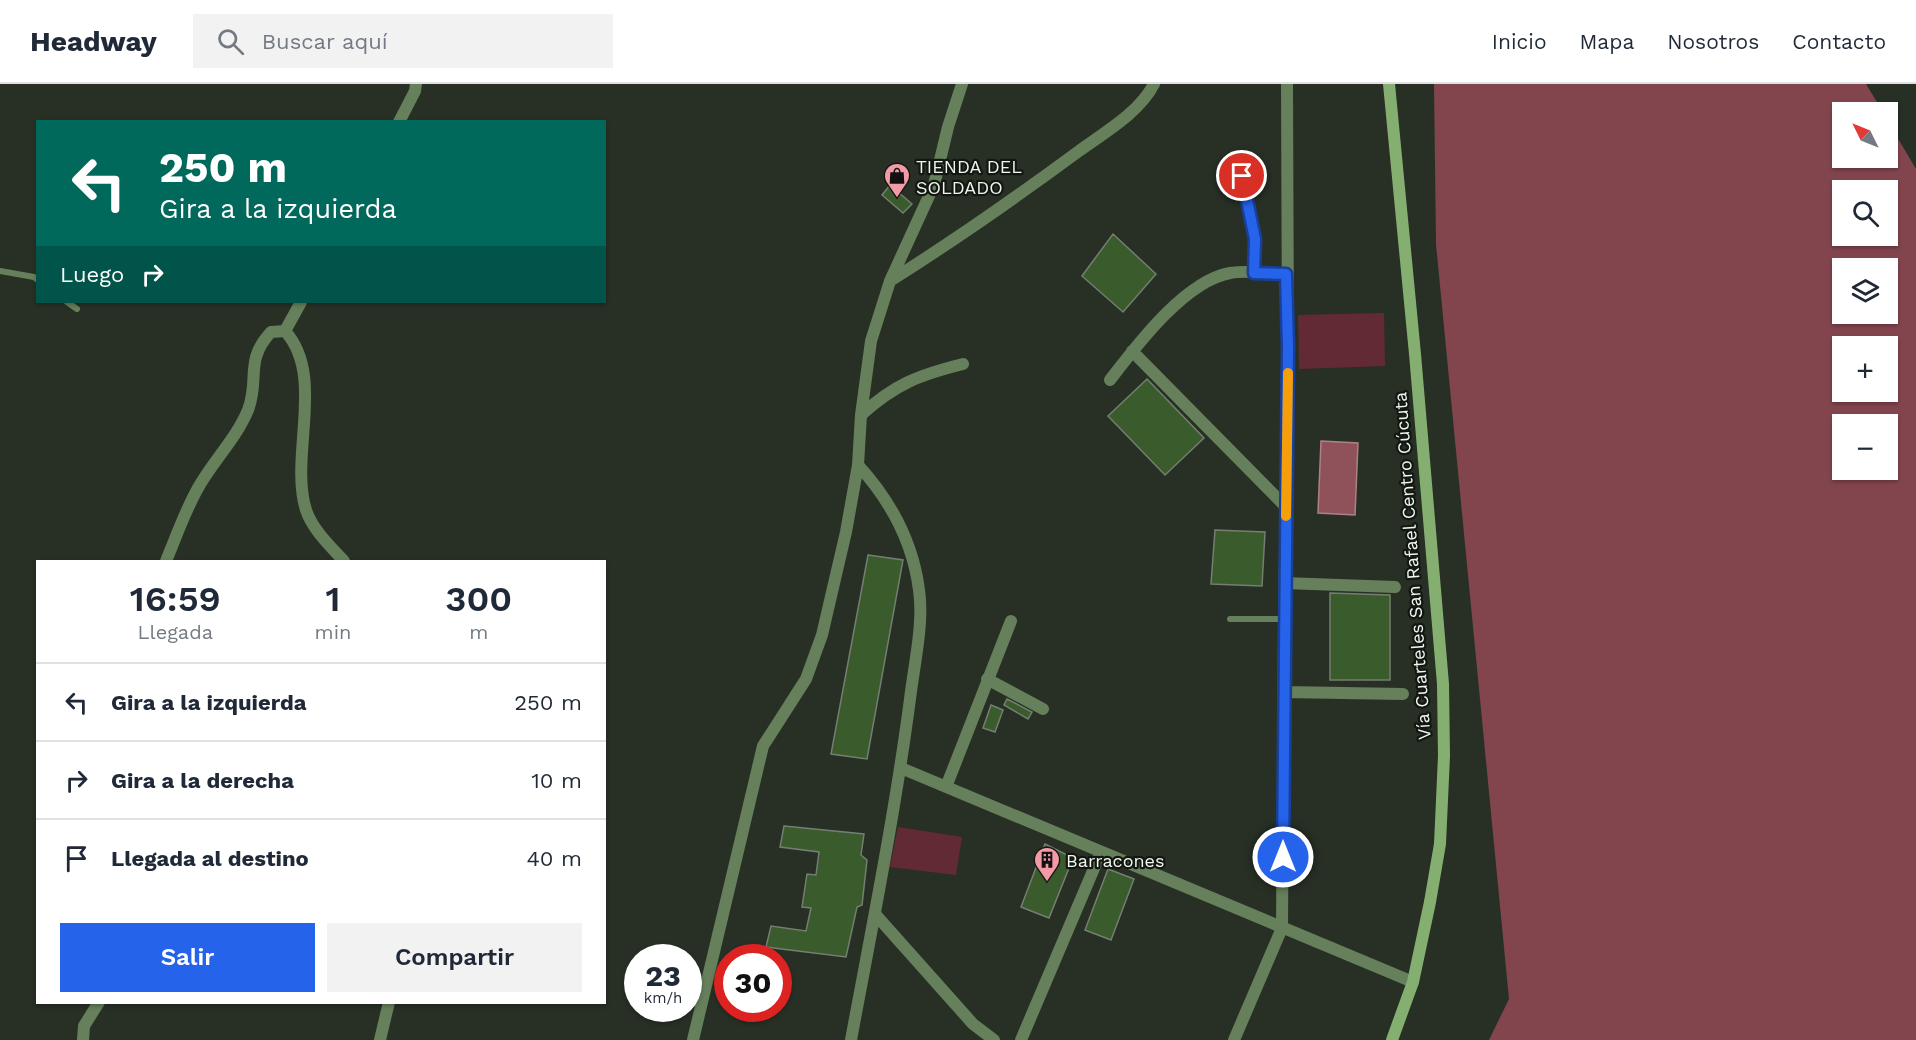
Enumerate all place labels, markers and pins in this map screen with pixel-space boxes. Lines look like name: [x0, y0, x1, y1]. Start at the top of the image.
pin: [1216, 150, 1267, 201]
place label: TIENDA DEL SOLDADO: [916, 156, 1022, 198]
shop icon: TIENDA DEL SOLDADO: [882, 161, 912, 199]
building icon: Barracones: [1032, 845, 1062, 883]
place label: Barracones: [1066, 850, 1164, 871]

